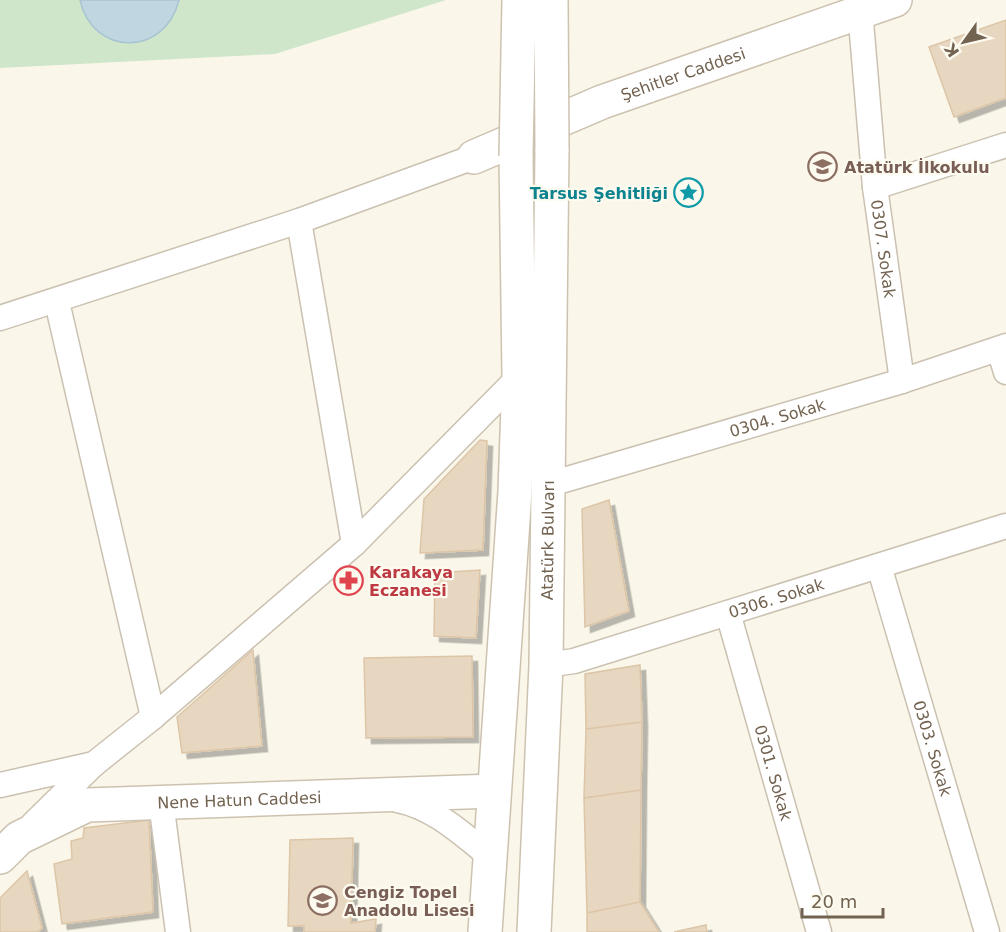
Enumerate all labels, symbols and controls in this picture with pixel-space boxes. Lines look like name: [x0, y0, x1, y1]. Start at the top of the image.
north arrow: [934, 12, 994, 72]
text: K: [940, 39, 963, 61]
street label: Şehitler Caddesi: [618, 43, 748, 104]
school or university icon: Atatürk İlkokulu: [807, 151, 839, 183]
place label: Atatürk İlkokulu: [844, 158, 990, 177]
place icon: Tarsus Şehitliği: [673, 177, 705, 209]
place label: Tarsus Şehitliği: [530, 184, 668, 203]
street label: 0307. Sokak: [867, 198, 900, 300]
street label: 0304. Sokak: [727, 394, 828, 441]
street label: Atatürk Bulvarı: [537, 480, 558, 600]
place label: Karakaya Eczanesi: [369, 563, 453, 600]
pharmacy icon: Karakaya Eczanesi: [332, 565, 364, 597]
street label: 0306. Sokak: [726, 574, 827, 622]
street label: 0303. Sokak: [910, 698, 956, 799]
street label: 0301. Sokak: [751, 722, 796, 824]
street label: Nene Hatun Caddesi: [157, 787, 322, 812]
scale bar: [802, 881, 883, 919]
place label: Cengiz Topel Anadolu Lisesi: [344, 883, 475, 920]
school or university icon: Cengiz Topel Anadolu Lisesi: [307, 885, 339, 917]
text: 20 m: [811, 891, 857, 912]

